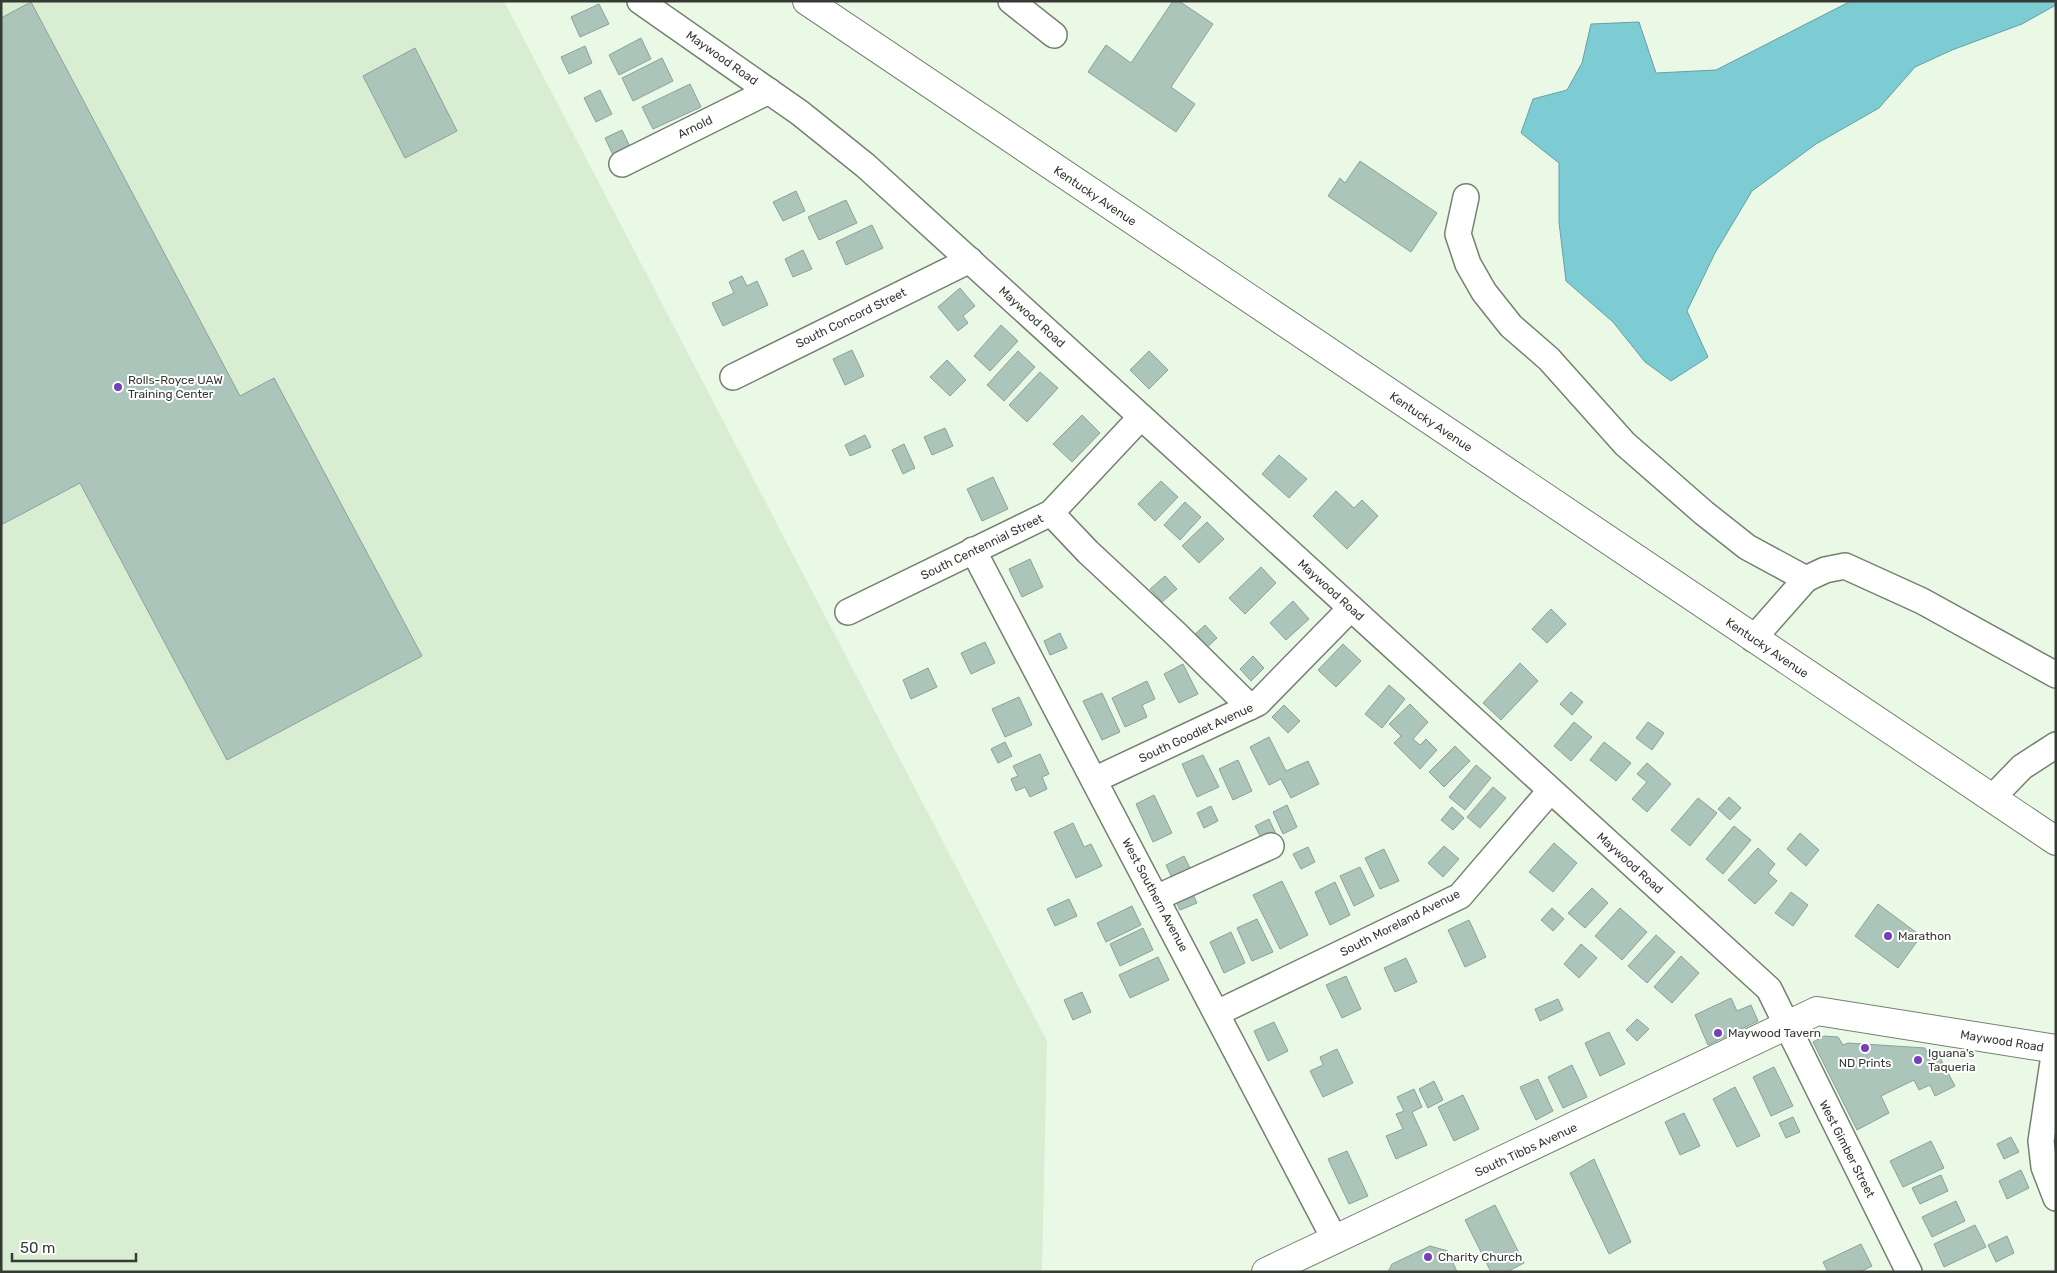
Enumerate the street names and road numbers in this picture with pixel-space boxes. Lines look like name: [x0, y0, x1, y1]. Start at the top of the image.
street label: Maywood Road: [683, 28, 761, 88]
street label: Arnold: [675, 113, 715, 141]
street label: Kentucky Avenue: [1051, 163, 1139, 229]
street label: Maywood Road: [996, 284, 1068, 350]
street label: South Concord Street: [793, 285, 909, 351]
street label: Kentucky Avenue: [1387, 389, 1475, 455]
street label: South Centennial Street: [919, 511, 1046, 583]
street label: Maywood Road: [1295, 557, 1367, 623]
street label: Kentucky Avenue: [1723, 615, 1811, 681]
street label: South Goodlet Avenue: [1137, 700, 1256, 766]
street label: Maywood Road: [1594, 830, 1666, 896]
street label: West Southern Avenue: [1119, 836, 1191, 954]
street label: South Moreland Avenue: [1338, 887, 1463, 959]
street label: Maywood Road: [1959, 1027, 2045, 1055]
street label: West Gimber Street: [1816, 1098, 1878, 1200]
street label: South Tibbs Avenue: [1473, 1120, 1580, 1180]

